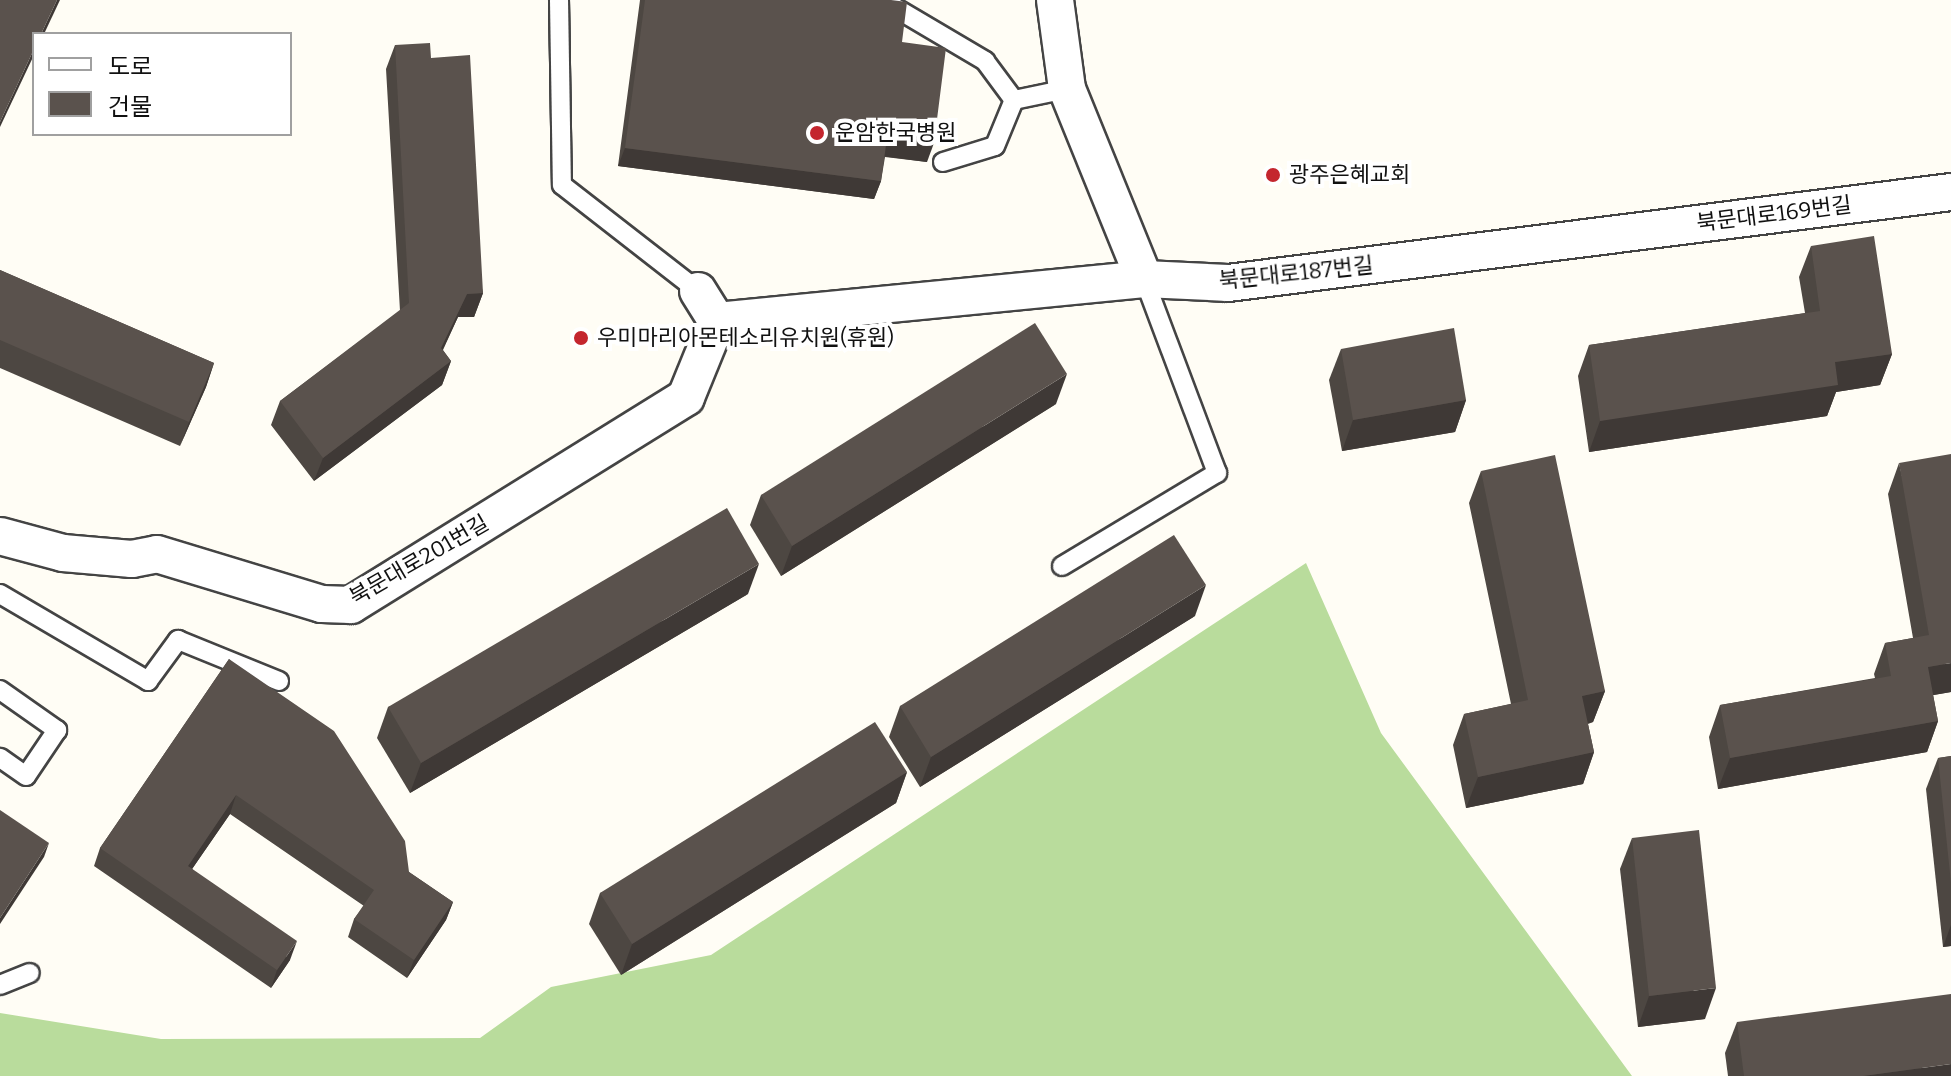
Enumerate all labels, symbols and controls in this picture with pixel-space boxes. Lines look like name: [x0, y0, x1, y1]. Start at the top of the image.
legend: [32, 32, 292, 136]
text: 도로: [108, 53, 152, 81]
text: 건물: [108, 93, 152, 121]
place label: 운암한국병원: [835, 120, 956, 146]
marker: 운암한국병원: [806, 122, 828, 144]
place label: 광주은혜교회: [1289, 162, 1410, 188]
marker: 광주은혜교회: [1264, 166, 1282, 184]
street label: 북문대로169번길: [1695, 191, 1853, 237]
street label: 북문대로187번길: [1218, 252, 1374, 294]
place label: 우미마리아몬테소리유치원(휴원): [597, 325, 894, 351]
marker: 우미마리아몬테소리유치원(휴원): [572, 329, 590, 347]
street label: 북문대로201번길: [345, 509, 493, 611]

